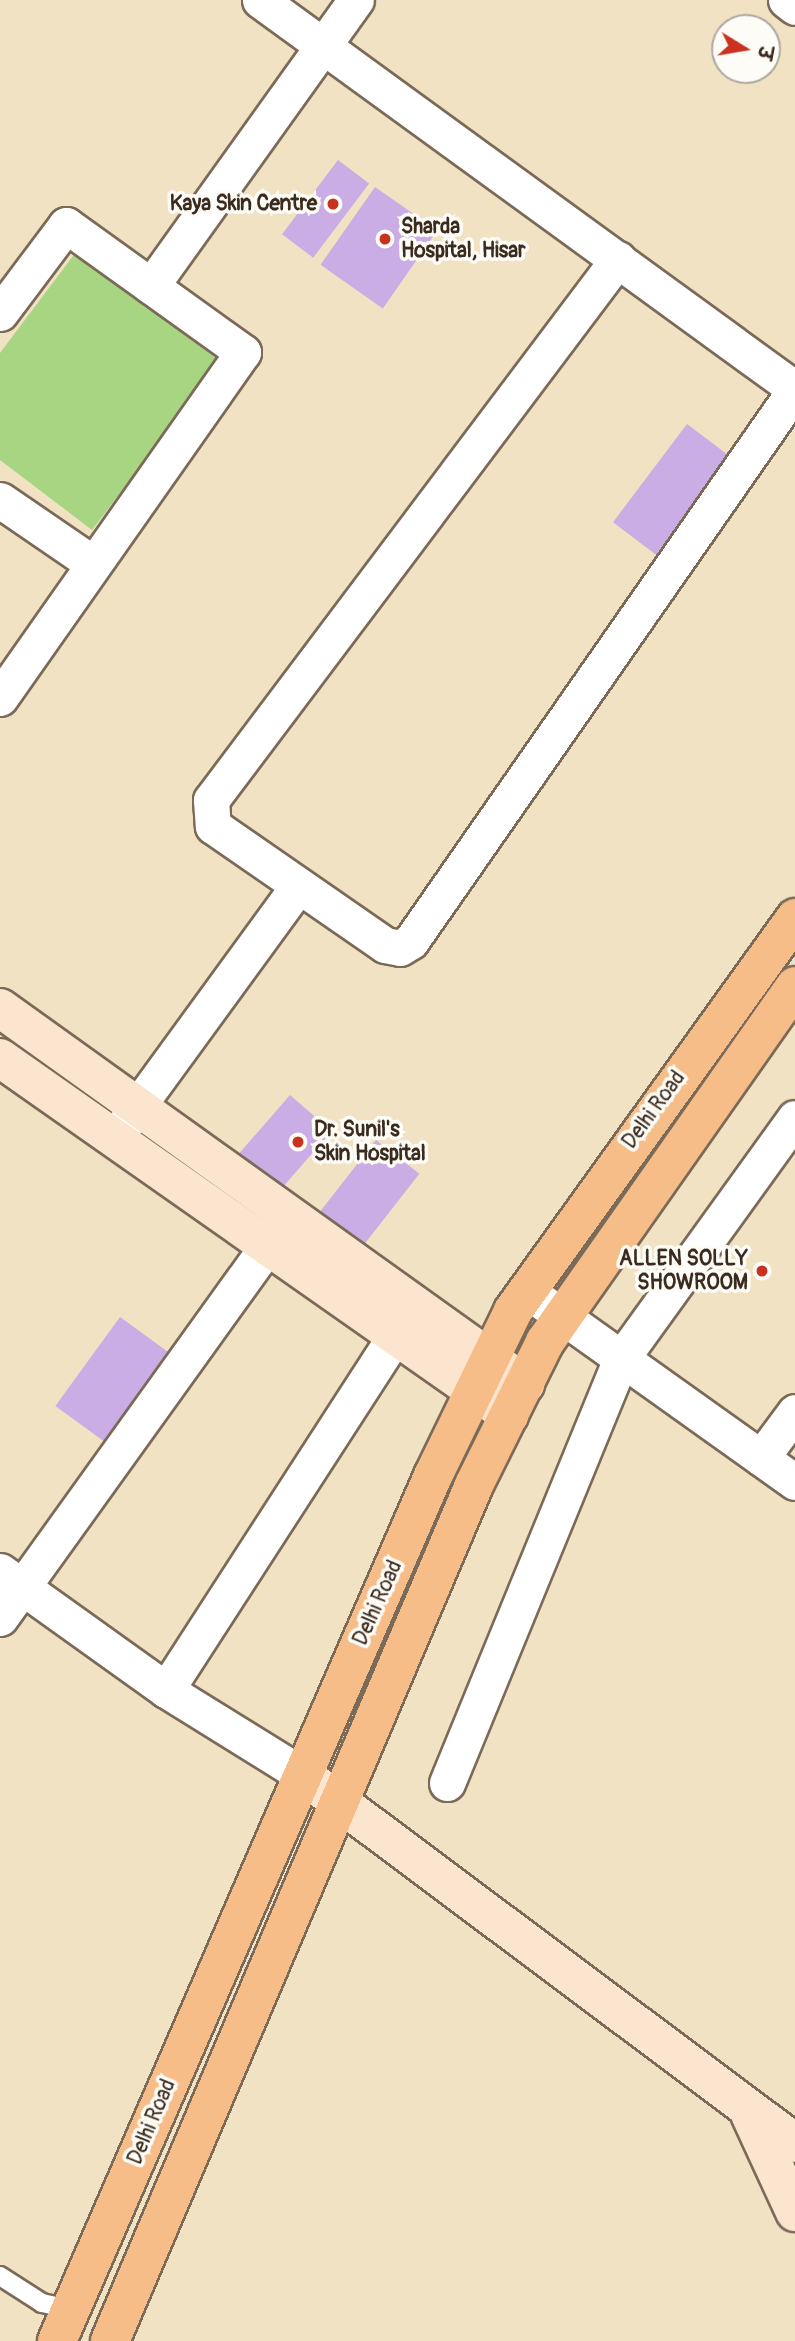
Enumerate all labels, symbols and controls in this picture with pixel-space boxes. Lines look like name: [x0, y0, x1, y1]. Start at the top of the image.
north arrow: [711, 14, 781, 84]
text: उ: [752, 44, 778, 61]
place label: Kaya Skin Centre: [170, 191, 317, 217]
marker: Kaya Skin Centre: [323, 194, 343, 214]
place label: Sharda Hospital, Hisar: [401, 214, 525, 264]
marker: Sharda Hospital, Hisar: [375, 229, 395, 249]
street label: Delhi Road: [617, 1066, 691, 1154]
place label: Dr. Sunil's Skin Hospital: [314, 1117, 426, 1167]
marker: Dr. Sunil's Skin Hospital: [288, 1132, 308, 1152]
place label: ALLEN SOLLY SHOWROOM: [619, 1246, 748, 1296]
marker: ALLEN SOLLY SHOWROOM: [754, 1263, 770, 1279]
street label: Delhi Road: [348, 1557, 408, 1649]
street label: Delhi Road: [123, 2075, 181, 2169]

